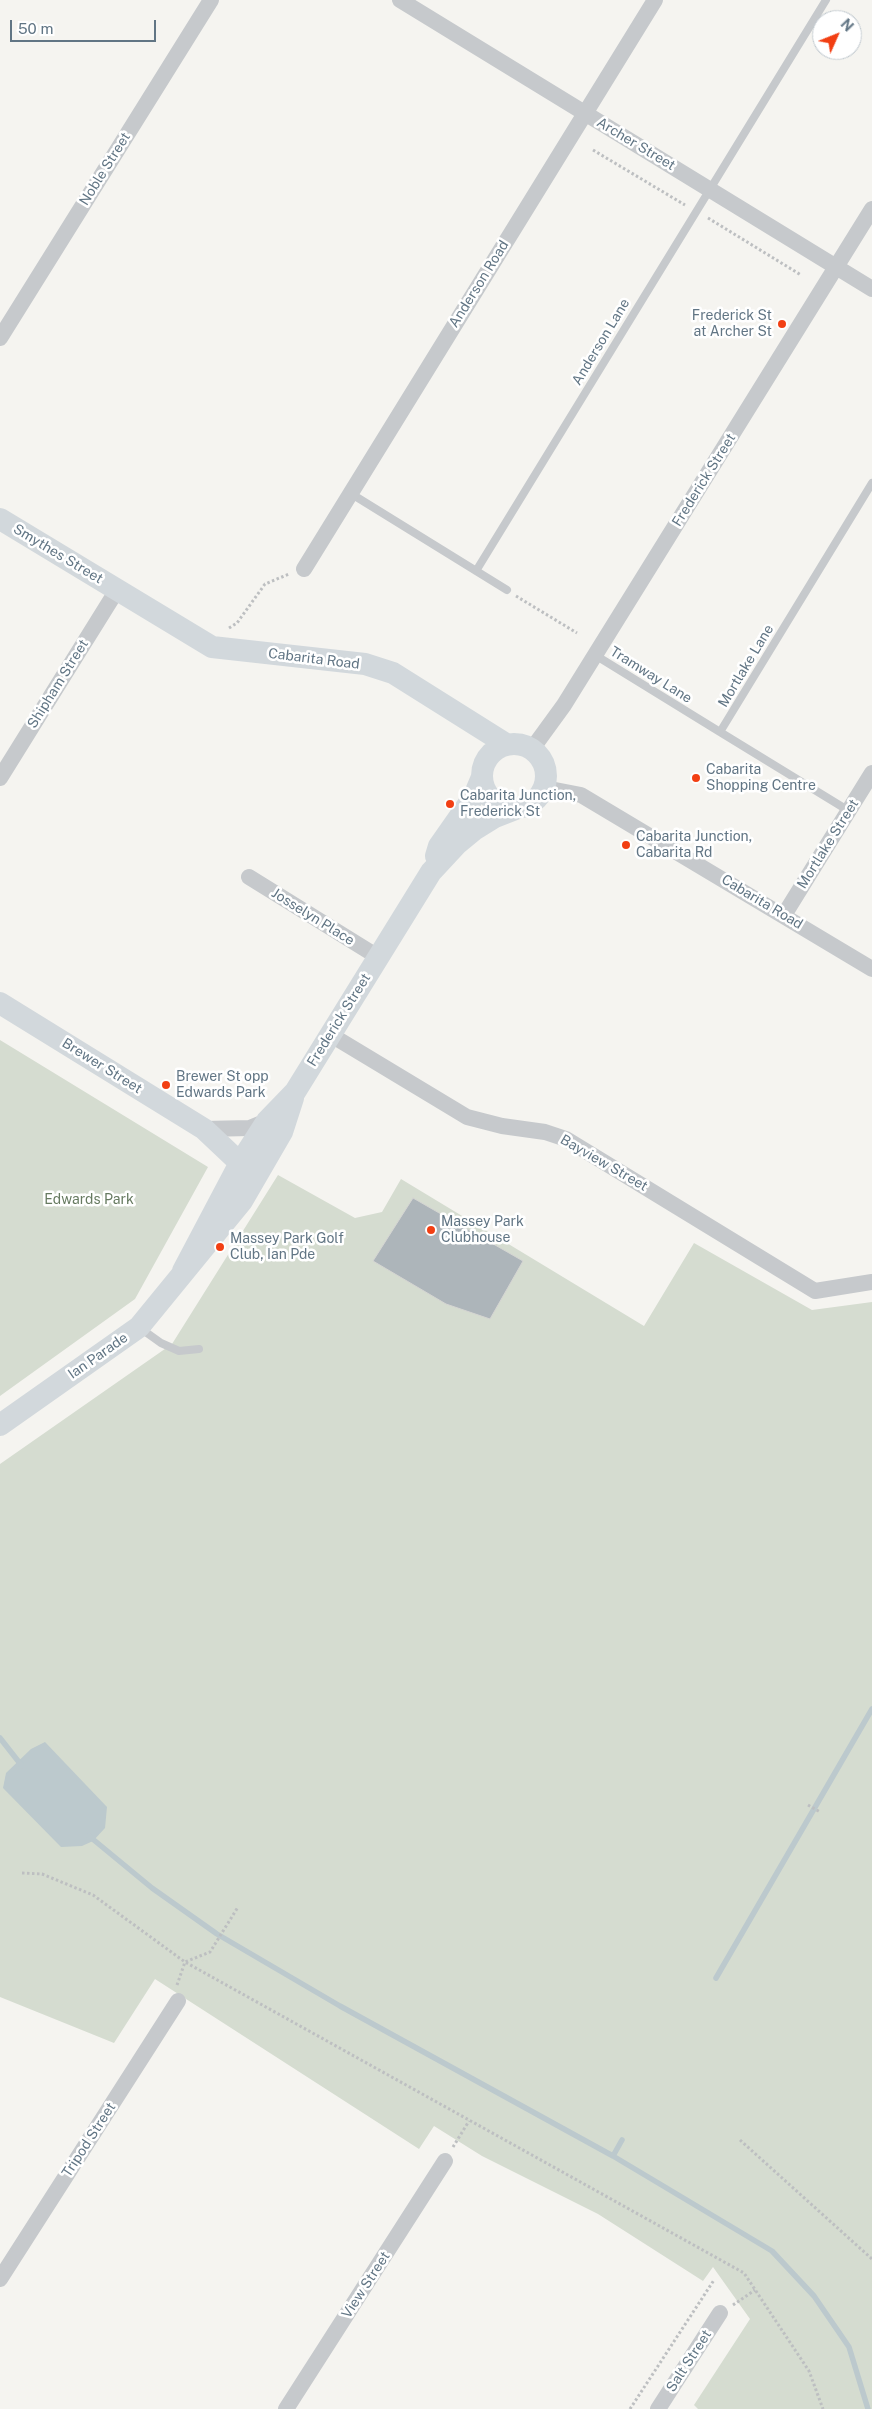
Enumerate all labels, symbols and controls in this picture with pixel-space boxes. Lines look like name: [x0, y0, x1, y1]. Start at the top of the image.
scale bar: [12, 10, 159, 42]
north arrow: [812, 10, 862, 60]
text: N: [838, 16, 857, 35]
text: 50 m: [18, 20, 53, 37]
street label: Archer Street: [594, 114, 678, 174]
street label: Noble Street: [76, 129, 134, 209]
street label: Anderson Road: [446, 237, 512, 331]
street label: Anderson Lane: [569, 296, 633, 388]
place label: Frederick St at Archer St: [692, 308, 772, 341]
marker: Frederick St at Archer St: [776, 318, 788, 330]
street label: Frederick Street: [669, 430, 739, 530]
street label: Smythes Street: [10, 521, 106, 587]
street label: Mortlake Lane: [715, 622, 777, 710]
street label: Shipham Street: [24, 636, 92, 732]
street label: Tramway Lane: [607, 643, 695, 707]
street label: Cabarita Road: [267, 645, 361, 673]
place label: Cabarita Shopping Centre: [706, 762, 816, 794]
marker: Cabarita Shopping Centre: [690, 772, 702, 784]
place label: Cabarita Junction, Frederick St: [460, 788, 576, 820]
street label: Mortlake Street: [794, 796, 862, 892]
marker: Cabarita Junction, Frederick St: [444, 798, 456, 810]
place label: Cabarita Junction, Cabarita Rd: [636, 829, 752, 862]
marker: Cabarita Junction, Cabarita Rd: [620, 839, 632, 851]
street label: Cabarita Road: [718, 871, 806, 933]
street label: Josselyn Place: [268, 885, 358, 949]
street label: Frederick Street: [304, 970, 374, 1070]
street label: Brewer Street: [59, 1035, 145, 1097]
place label: Brewer St opp Edwards Park: [176, 1069, 269, 1102]
marker: Brewer St opp Edwards Park: [160, 1079, 172, 1091]
street label: Bayview Street: [557, 1131, 651, 1195]
park label: Edwards Park: [44, 1192, 134, 1208]
place label: Massey Park Clubhouse: [441, 1214, 524, 1246]
marker: Massey Park Clubhouse: [425, 1224, 437, 1236]
place label: Massey Park Golf Club, Ian Pde: [230, 1231, 344, 1264]
marker: Massey Park Golf Club, Ian Pde: [214, 1241, 226, 1253]
street label: Ian Parade: [65, 1329, 131, 1383]
street label: Tripod Street: [59, 2099, 119, 2181]
street label: View Street: [338, 2249, 394, 2321]
street label: Salt Street: [663, 2327, 715, 2395]

